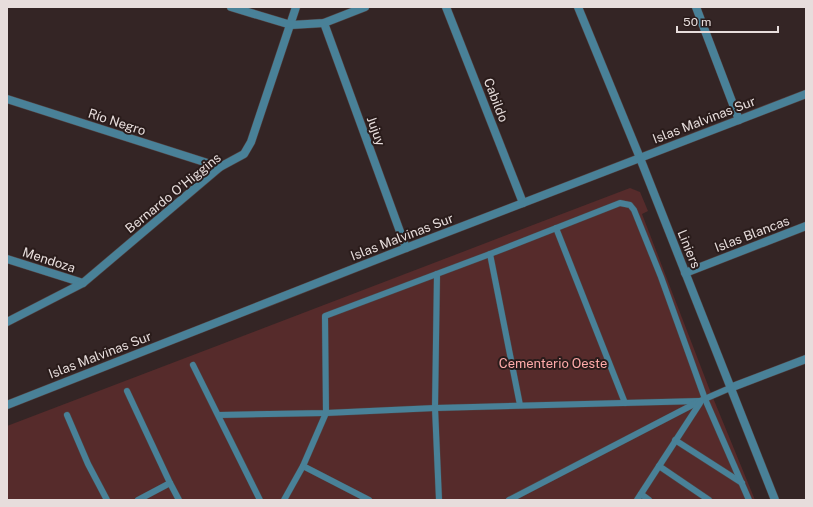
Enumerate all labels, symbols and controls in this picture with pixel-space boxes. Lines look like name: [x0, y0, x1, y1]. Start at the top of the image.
scale bar: [677, 8, 778, 34]
text: 50 m: [683, 15, 711, 29]
street label: Cabildo: [481, 76, 511, 124]
street label: Islas Malvinas Sur: [650, 93, 758, 147]
street label: Río Negro: [86, 106, 148, 138]
street label: Jujuy: [364, 114, 388, 148]
street label: Bernardo O'Higgins: [122, 150, 224, 236]
street label: Islas Malvinas Sur: [348, 210, 456, 264]
street label: Islas Blancas: [712, 213, 792, 255]
street label: Liniers: [674, 227, 704, 271]
street label: Mendoza: [21, 244, 77, 276]
street label: Islas Malvinas Sur: [46, 328, 154, 382]
park label: Cementerio Oeste: [499, 356, 607, 371]

